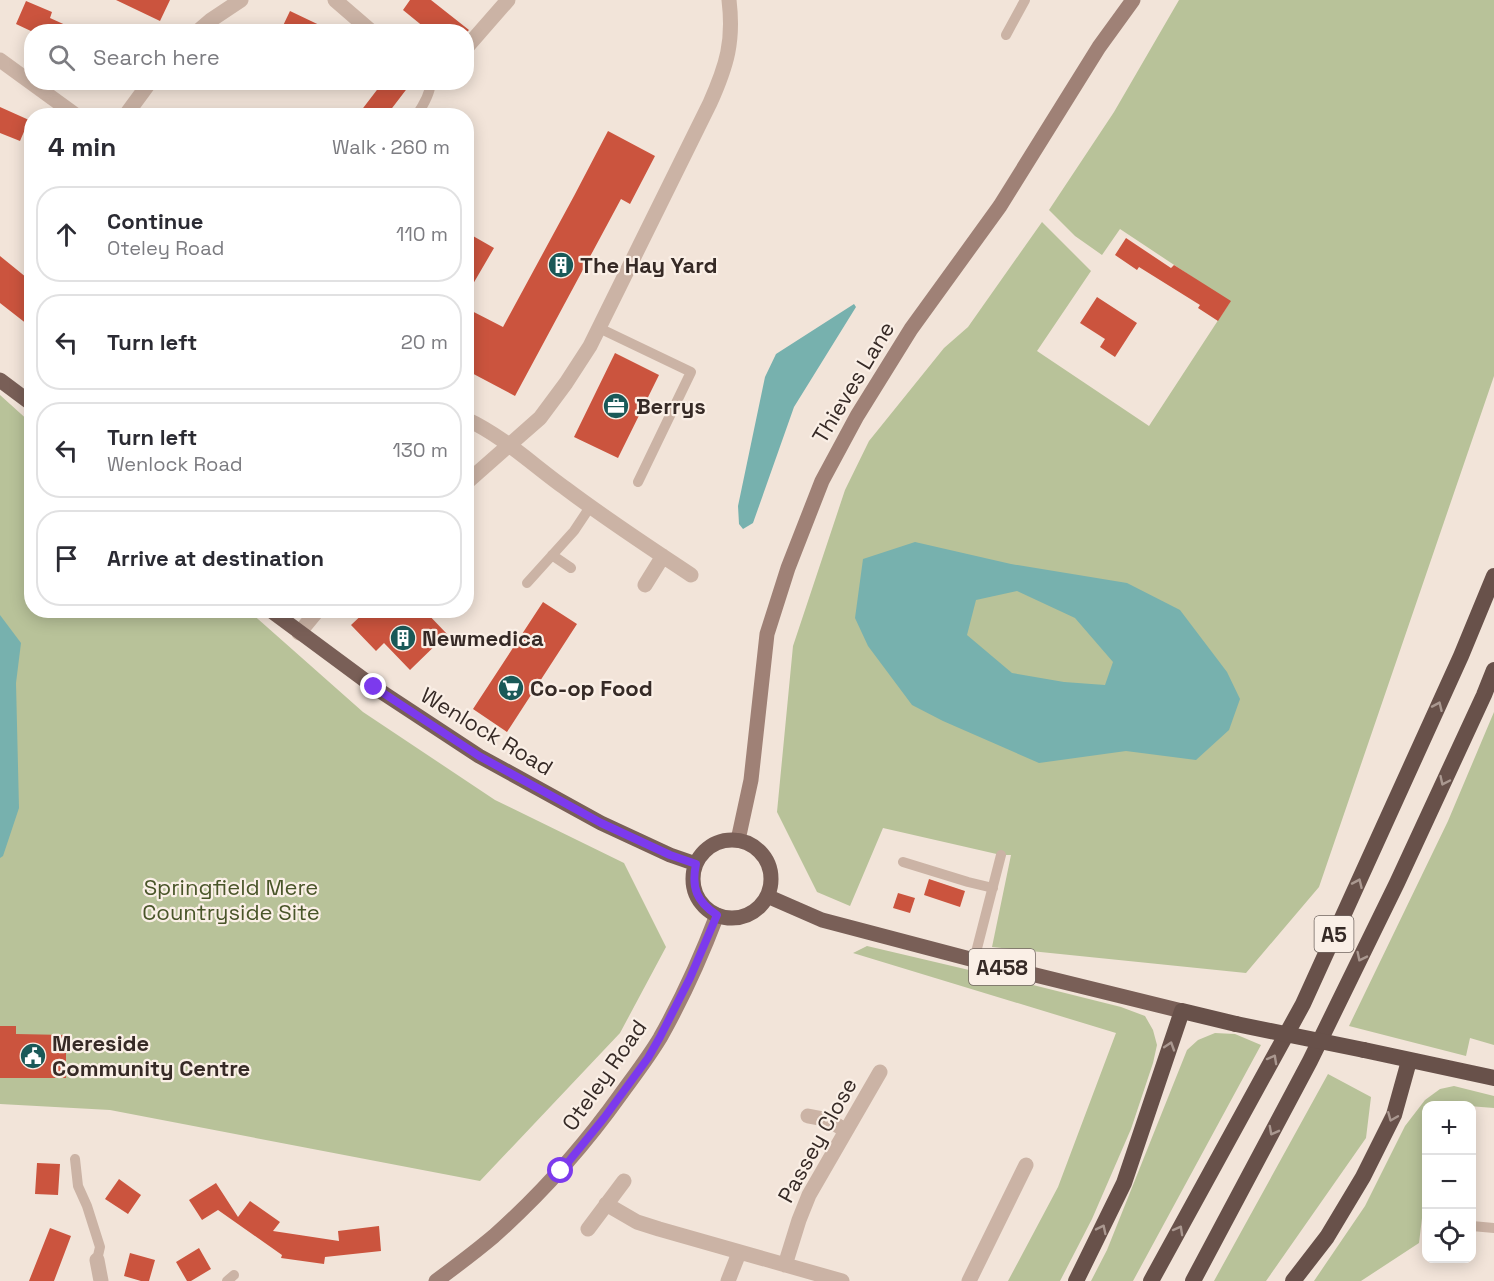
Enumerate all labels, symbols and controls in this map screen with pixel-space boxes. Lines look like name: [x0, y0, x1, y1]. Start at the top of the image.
search box: [24, 24, 474, 90]
icon: search: [45, 41, 78, 74]
text: Search here: [93, 43, 220, 71]
text: 4 min: [48, 130, 116, 164]
text: Walk · 260 m: [332, 134, 450, 160]
text: Continue: [107, 207, 203, 235]
icon: ahead: [50, 218, 83, 251]
text: 110 m: [396, 221, 448, 247]
text: Oteley Road: [107, 235, 224, 261]
building icon: The Hay Yard: [546, 250, 576, 280]
place label: The Hay Yard: [580, 251, 717, 279]
street label: Thieves Lane: [806, 316, 900, 448]
icon: left: [50, 326, 83, 359]
text: Turn left: [107, 328, 197, 356]
text: 20 m: [401, 329, 448, 355]
office icon: Berrys: [601, 391, 631, 421]
place label: Berrys: [636, 392, 706, 420]
text: Turn left: [107, 423, 197, 451]
icon: left: [50, 434, 83, 467]
text: 130 m: [392, 437, 448, 463]
text: Wenlock Road: [107, 451, 243, 477]
icon: arrive: [50, 542, 83, 575]
text: Arrive at destination: [107, 544, 324, 572]
building icon: Newmedica: [388, 623, 418, 653]
place label: Newmedica: [422, 624, 544, 652]
route end: [360, 673, 386, 699]
supermarket icon: Co-op Food: [496, 673, 526, 703]
place label: Co-op Food: [530, 674, 653, 702]
street label: Wenlock Road: [416, 681, 558, 781]
one-way arrow: [1431, 701, 1443, 712]
one-way arrow: [1440, 774, 1452, 785]
park label: Springfield Mere Countryside Site: [142, 873, 320, 926]
one-way arrow: [1350, 879, 1362, 890]
road number: A5: [1314, 916, 1354, 952]
road number: A458: [969, 949, 1035, 985]
one-way arrow: [1356, 951, 1368, 962]
street label: Oteley Road: [556, 1014, 652, 1136]
place label: Mereside Community Centre: [52, 1029, 250, 1082]
public building icon: Mereside Community Centre: [18, 1041, 48, 1071]
one-way arrow: [1162, 1041, 1175, 1052]
one-way arrow: [1266, 1055, 1277, 1065]
street label: Passey Close: [771, 1073, 863, 1207]
map controls: [1422, 1101, 1476, 1263]
button: +: [1422, 1101, 1476, 1155]
one-way arrow: [1387, 1110, 1399, 1121]
one-way arrow: [1269, 1125, 1280, 1136]
button: −: [1422, 1155, 1476, 1209]
route start: [547, 1157, 573, 1183]
button: locate: [1422, 1209, 1476, 1263]
one-way arrow: [1094, 1224, 1106, 1235]
one-way arrow: [1172, 1226, 1183, 1236]

